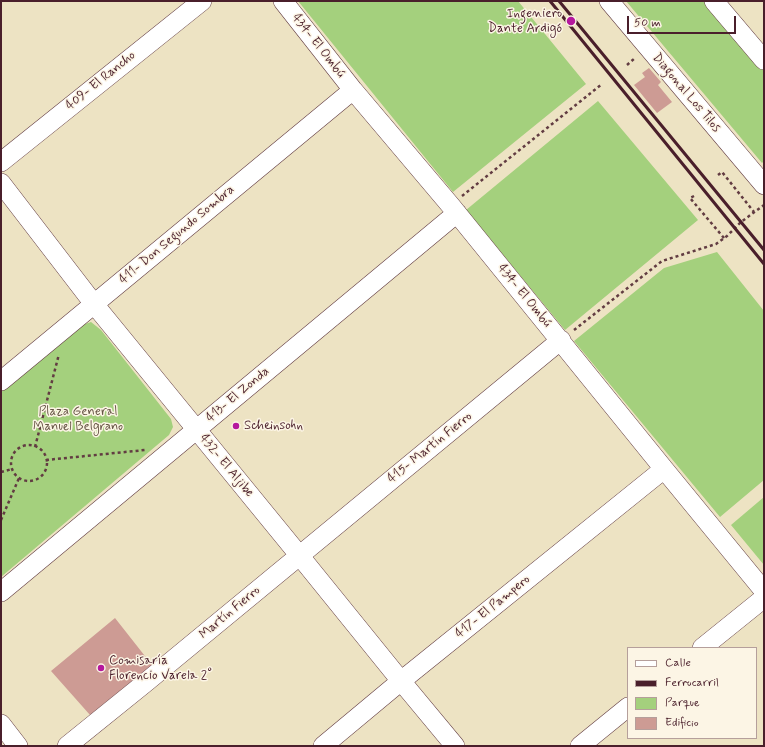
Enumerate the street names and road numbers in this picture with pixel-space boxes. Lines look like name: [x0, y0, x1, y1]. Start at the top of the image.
street label: 434- El Ombú: [288, 11, 348, 81]
street label: 409- El Rancho: [63, 48, 139, 114]
street label: Diagonal Los Tilos: [648, 50, 724, 136]
street label: 411- Don Segundo Sombra: [116, 182, 238, 288]
street label: 434- El Ombú: [494, 261, 554, 331]
street label: 413- El Zonda: [203, 364, 273, 426]
street label: 415- Martín Fierro: [385, 409, 475, 487]
street label: 432- El Aljibe: [196, 431, 256, 501]
street label: 417- El Pampero: [452, 572, 534, 642]
street label: Martín Fierro: [196, 583, 264, 643]

